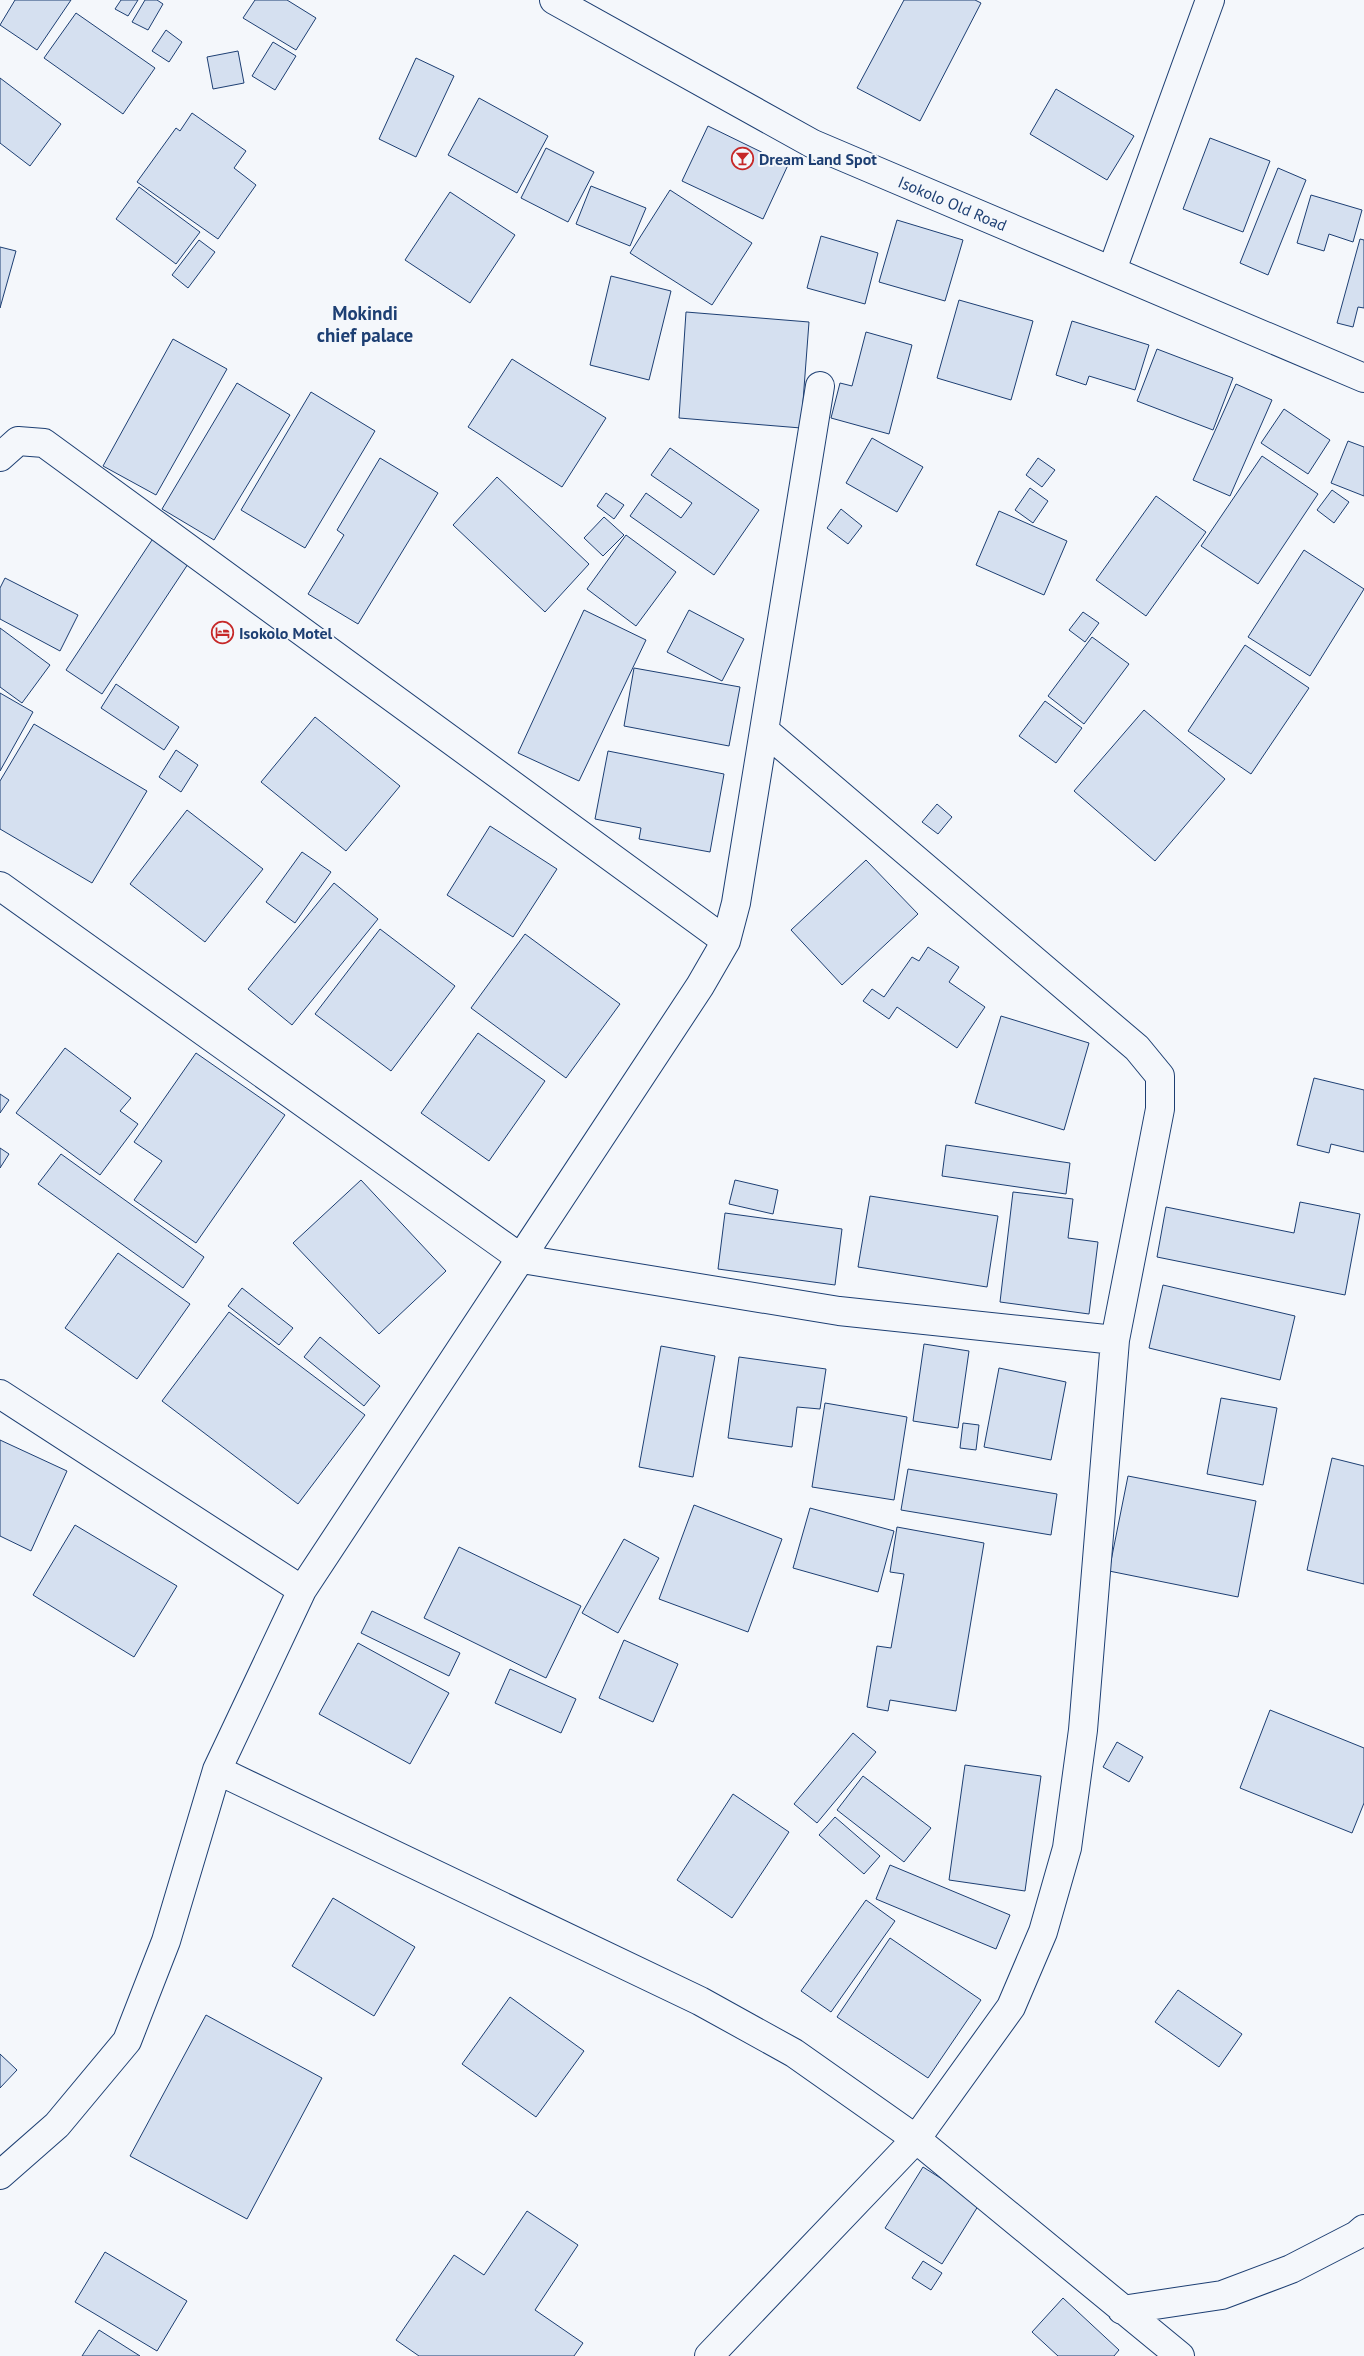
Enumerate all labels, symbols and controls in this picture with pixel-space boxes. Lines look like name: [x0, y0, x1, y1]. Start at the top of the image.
bar icon: Dream Land Spot: [731, 147, 755, 171]
place label: Dream Land Spot: [759, 149, 877, 169]
street label: Isokolo Old Road: [895, 171, 1010, 235]
district label: Mokindi chief palace: [317, 301, 413, 347]
hotel icon: Isokolo Motel: [211, 621, 235, 645]
place label: Isokolo Motel: [239, 623, 333, 643]

